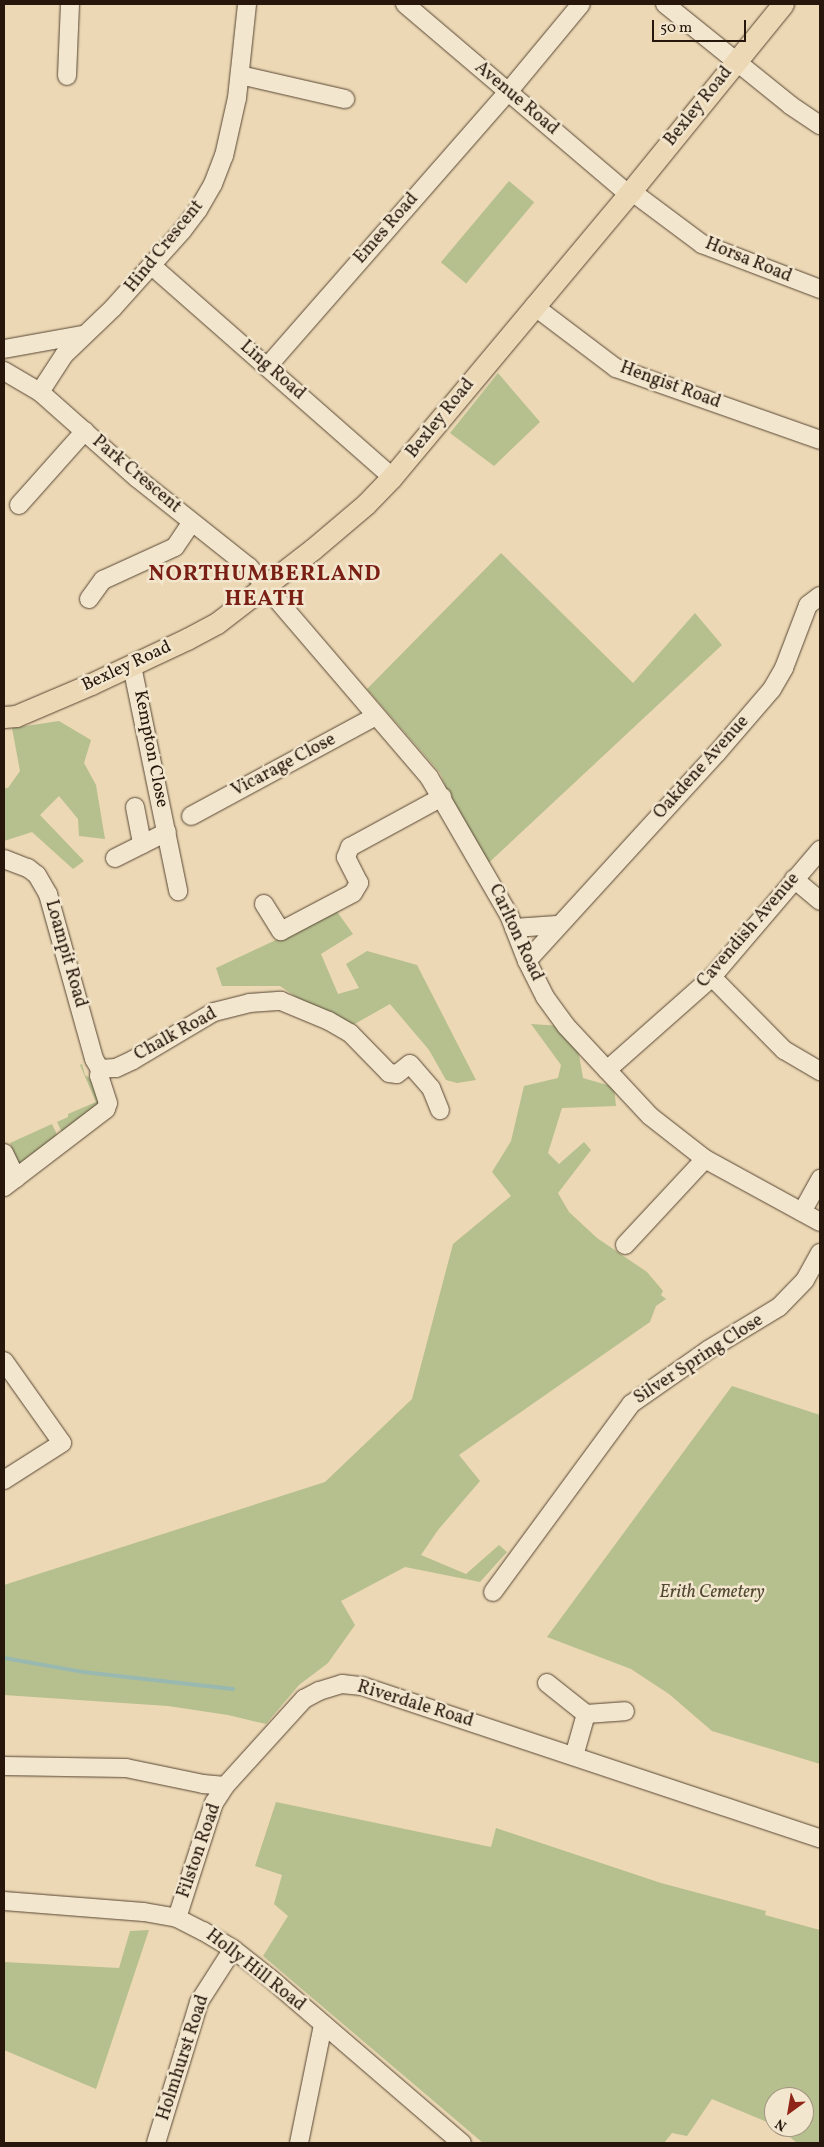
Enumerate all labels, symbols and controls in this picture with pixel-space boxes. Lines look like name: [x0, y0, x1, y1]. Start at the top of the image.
scale bar: [654, 10, 748, 42]
text: 50 m: [660, 18, 692, 39]
street label: Avenue Road: [470, 58, 562, 140]
street label: Bexley Road: [660, 63, 738, 151]
street label: Emes Road: [350, 189, 424, 269]
street label: Hind Crescent: [121, 196, 209, 298]
street label: Horsa Road: [701, 234, 795, 288]
street label: Ling Road: [235, 337, 309, 405]
street label: Hengist Road: [617, 358, 723, 414]
street label: Bexley Road: [402, 375, 480, 463]
street label: Park Crescent: [87, 432, 185, 518]
district label: NORTHUMBERLAND HEATH: [147, 561, 383, 612]
street label: Bexley Road: [79, 637, 175, 697]
street label: Kempton Close: [128, 688, 172, 810]
street label: Oakdene Avenue: [650, 712, 754, 824]
street label: Vicarage Close: [228, 730, 340, 802]
street label: Cavendish Avenue: [693, 869, 805, 993]
street label: Carlton Road: [483, 881, 547, 985]
street label: Loampit Road: [39, 898, 91, 1010]
street label: Chalk Road: [131, 1004, 221, 1066]
street label: Silver Spring Close: [630, 1310, 768, 1410]
park label: Erith Cemetery: [659, 1582, 765, 1604]
street label: Riverdale Road: [354, 1677, 476, 1733]
street label: Filston Road: [174, 1801, 226, 1901]
street label: Holly Hill Road: [201, 1925, 309, 2017]
street label: Holmhurst Road: [153, 1992, 215, 2124]
north arrow: [764, 2087, 814, 2137]
text: N: [772, 2114, 791, 2135]

